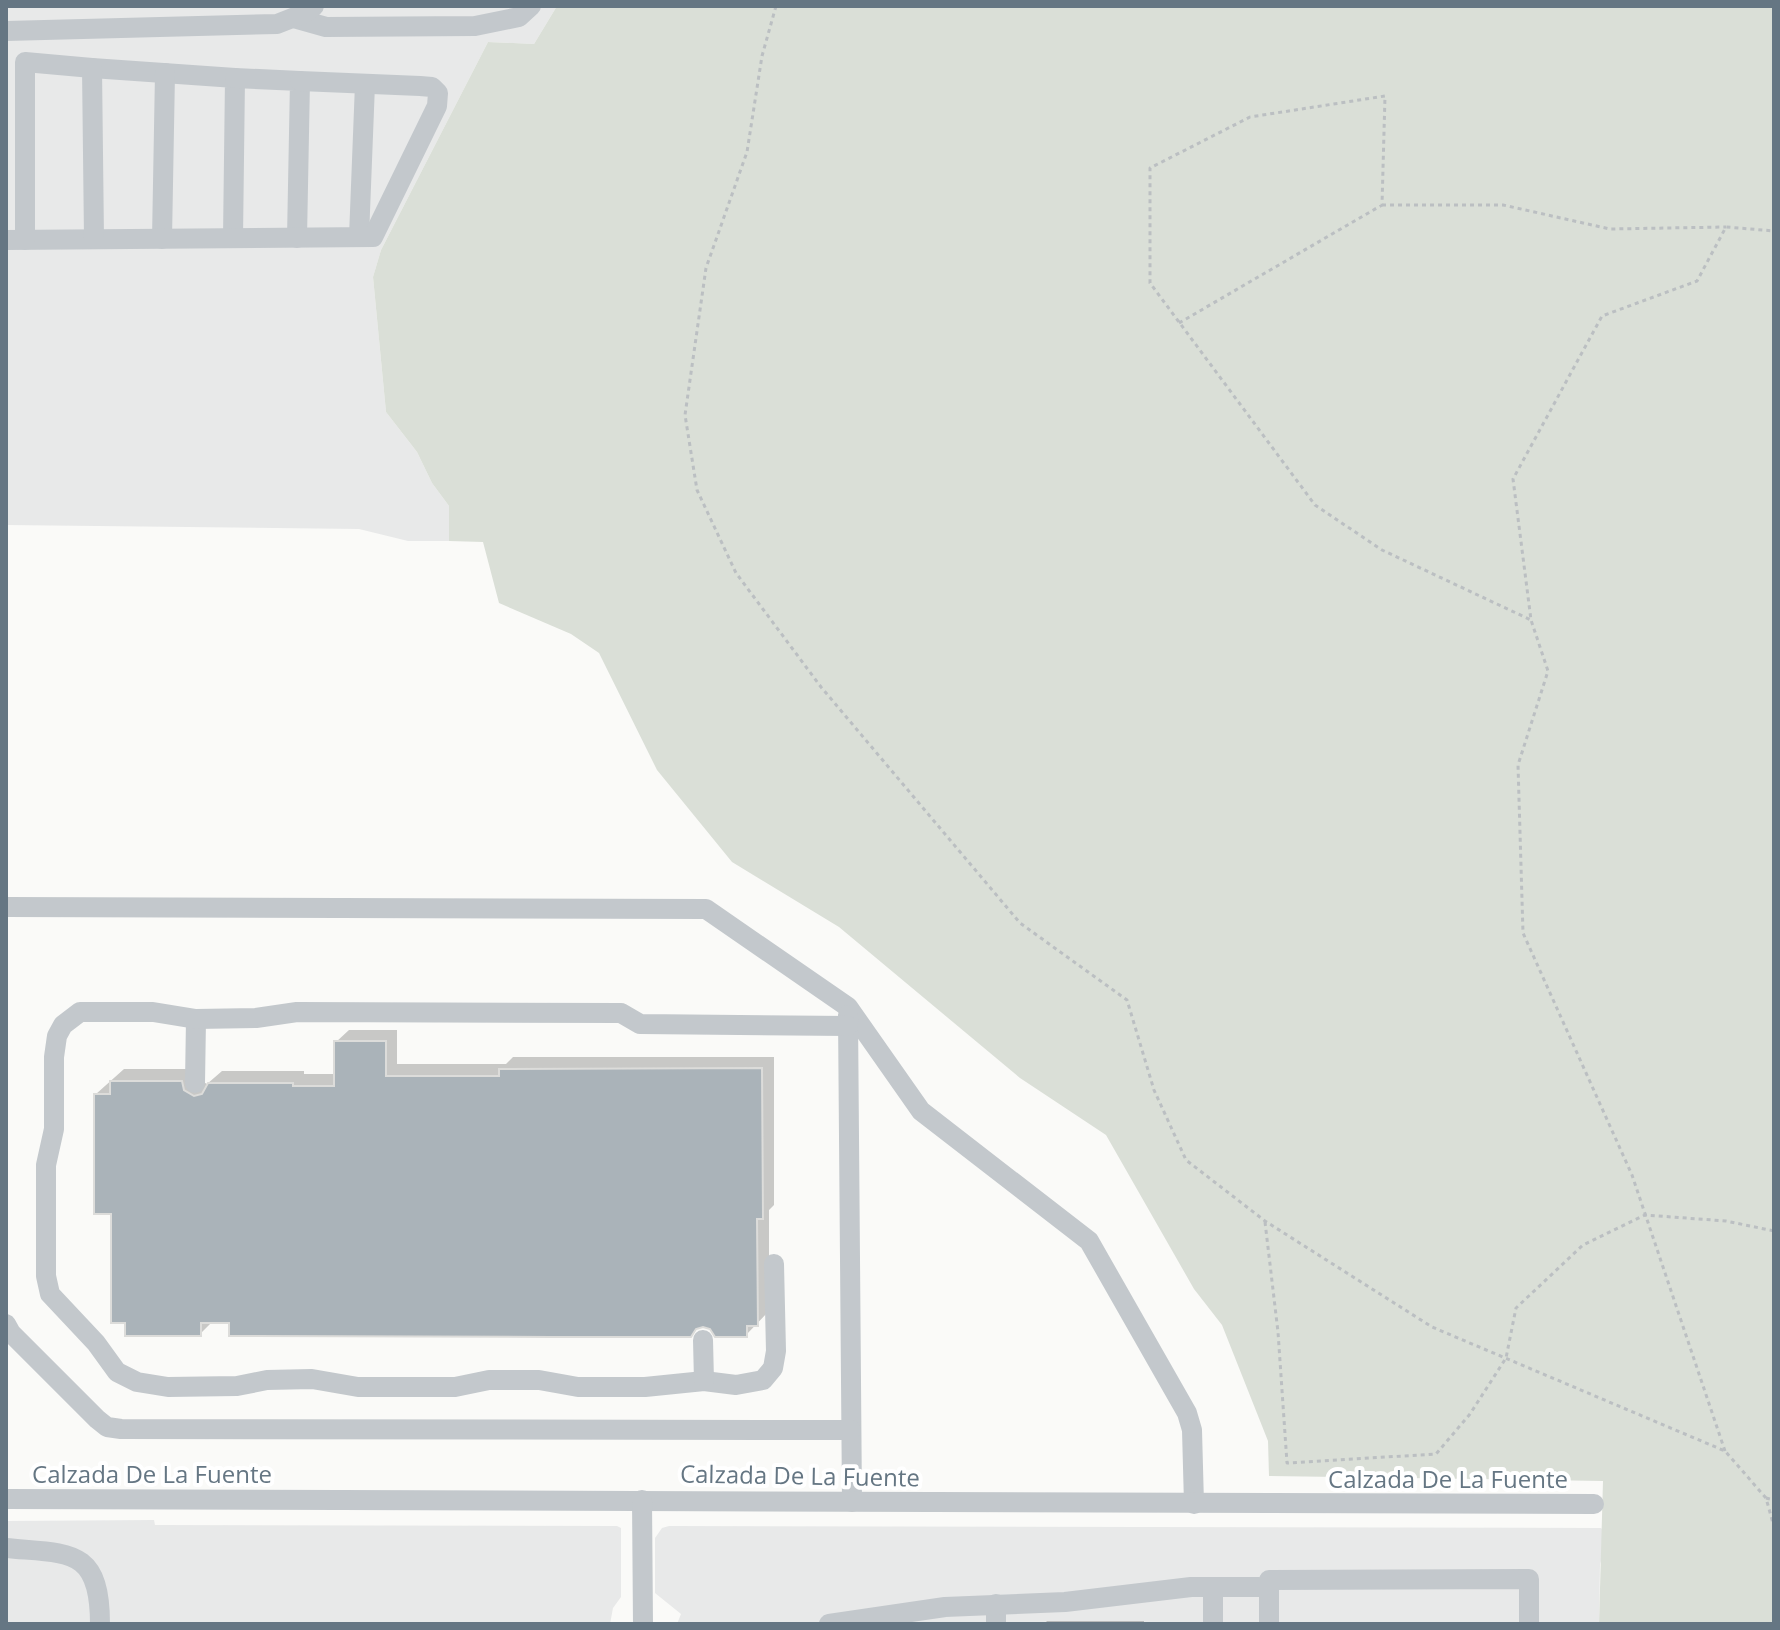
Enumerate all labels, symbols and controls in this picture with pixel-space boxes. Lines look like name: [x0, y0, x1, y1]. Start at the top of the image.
street label: Calzada De La Fuente: [680, 1456, 920, 1494]
street label: Calzada De La Fuente: [32, 1457, 272, 1490]
street label: Calzada De La Fuente: [1328, 1462, 1568, 1495]

